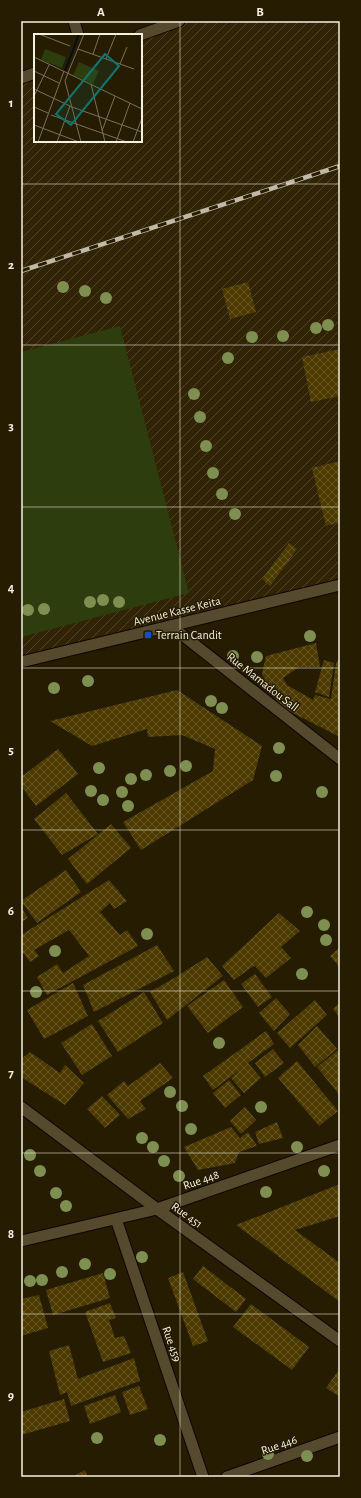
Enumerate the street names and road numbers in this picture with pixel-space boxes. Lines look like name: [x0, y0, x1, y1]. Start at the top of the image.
street label: Avenue Kasse Keita: [132, 594, 222, 628]
street label: Rue Mamadou Sall: [225, 650, 301, 714]
street label: Rue 448: [181, 1168, 221, 1192]
street label: Rue 451: [169, 1200, 205, 1230]
street label: Rue 459: [160, 1325, 184, 1364]
street label: Rue 446: [259, 1433, 299, 1457]

